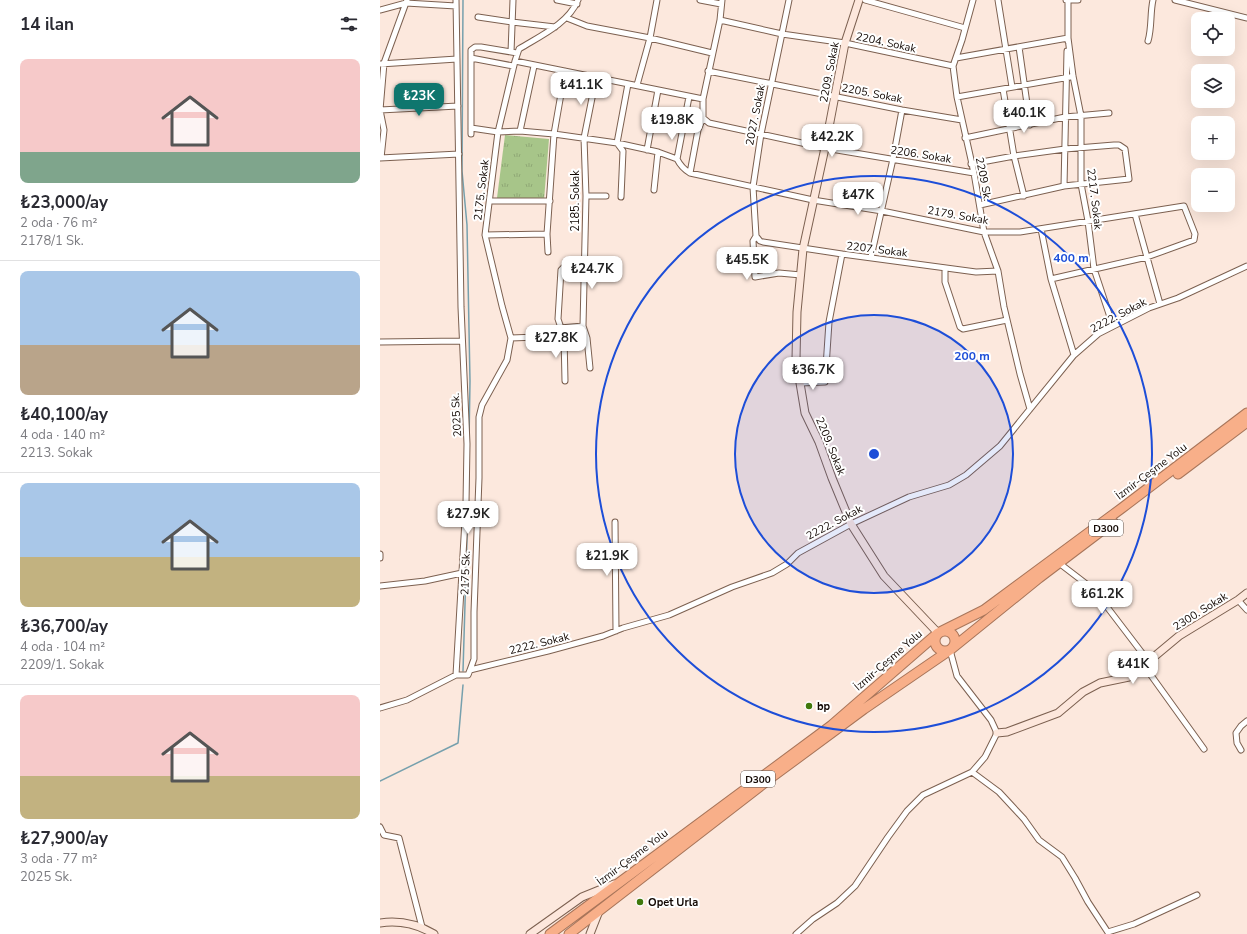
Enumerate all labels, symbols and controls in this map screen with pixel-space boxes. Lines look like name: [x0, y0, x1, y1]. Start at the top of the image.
map controls: [1191, 12, 1235, 212]
button: locate: [1191, 12, 1235, 56]
text: 14 ilan: [20, 13, 74, 36]
icon: filters: [338, 13, 360, 35]
street label: 2204. Sokak: [854, 29, 918, 56]
street label: 2209. Sokak: [816, 40, 843, 104]
button: layers: [1191, 64, 1235, 108]
pin: ₺41.1K: [548, 72, 614, 106]
text: ₺41.1K: [559, 76, 603, 94]
street label: 2205. Sokak: [840, 80, 904, 107]
pin: ₺23K: [395, 83, 443, 117]
street label: 2027. Sokak: [742, 83, 769, 147]
icon: home: [154, 85, 226, 157]
text: ₺23K: [403, 87, 435, 105]
pin: ₺40.1K: [991, 100, 1057, 134]
text: ₺40.1K: [1002, 104, 1046, 122]
pin: ₺19.8K: [639, 107, 705, 141]
text: ₺19.8K: [650, 111, 694, 129]
button: +: [1191, 116, 1235, 160]
pin: ₺42.2K: [799, 124, 865, 158]
text: ₺42.2K: [810, 128, 854, 146]
street label: 2206. Sokak: [889, 142, 953, 167]
street label: 2209 Sk.: [972, 156, 995, 202]
street label: 2175. Sokak: [470, 158, 493, 221]
street label: 2217. Sokak: [1083, 168, 1106, 231]
button: −: [1191, 168, 1235, 212]
street label: 2185. Sokak: [568, 170, 583, 232]
pin: ₺47K: [834, 182, 882, 216]
text: ₺47K: [842, 186, 874, 204]
text: ₺23,000/ay: [20, 191, 108, 214]
street label: 2179. Sokak: [926, 203, 990, 228]
text: 2 oda · 76 m²: [20, 214, 98, 232]
text: 2178/1 Sk.: [20, 232, 84, 250]
street label: 2207. Sokak: [846, 238, 909, 261]
pin: ₺45.5K: [714, 247, 780, 281]
text: 400 m: [1053, 250, 1089, 266]
text: ₺45.5K: [725, 251, 769, 269]
pin: ₺24.7K: [559, 256, 625, 290]
text: ₺24.7K: [570, 260, 614, 278]
street label: 2222. Sokak: [1088, 294, 1149, 336]
icon: home: [154, 297, 226, 369]
pin: ₺27.8K: [523, 325, 589, 359]
text: ₺27.8K: [534, 329, 578, 347]
text: 200 m: [954, 348, 990, 364]
pin: ₺36.7K: [780, 357, 846, 391]
text: ₺36.7K: [791, 361, 835, 379]
street label: 2025 Sk.: [448, 393, 465, 437]
text: ₺40,100/ay: [20, 403, 108, 426]
street label: 2209. Sokak: [812, 415, 849, 478]
text: 4 oda · 140 m²: [20, 426, 105, 444]
street label: İzmir-Çeşme Yolu: [1113, 440, 1190, 503]
text: 2213. Sokak: [20, 444, 93, 462]
centre of rings: [867, 447, 881, 461]
pin: ₺27.9K: [435, 501, 501, 535]
street label: 2222. Sokak: [804, 501, 865, 543]
text: ₺27.9K: [446, 505, 490, 523]
icon: home: [154, 509, 226, 581]
road number: D300: [1089, 520, 1123, 536]
pin: ₺21.9K: [574, 543, 640, 577]
text: ₺21.9K: [585, 547, 629, 565]
street label: 2175 Sk.: [457, 551, 474, 595]
pin: ₺61.2K: [1069, 581, 1135, 615]
text: ₺61.2K: [1080, 585, 1124, 603]
street label: 2300. Sokak: [1170, 589, 1231, 634]
text: ₺36,700/ay: [20, 615, 108, 638]
street label: İzmir-Çeşme Yolu: [851, 627, 926, 694]
street label: 2222. Sokak: [508, 629, 571, 658]
text: 4 oda · 104 m²: [20, 638, 105, 656]
pin: ₺41K: [1109, 651, 1157, 685]
text: ₺41K: [1117, 655, 1149, 673]
text: 2209/1. Sokak: [20, 656, 104, 674]
place label: bp: [817, 699, 831, 714]
marker: bp: [804, 701, 814, 711]
icon: home: [154, 721, 226, 793]
road number: D300: [741, 771, 775, 787]
street label: İzmir-Çeşme Yolu: [594, 826, 671, 889]
text: ₺27,900/ay: [20, 827, 108, 850]
text: 3 oda · 77 m²: [20, 850, 98, 868]
text: 2025 Sk.: [20, 868, 72, 886]
place label: Opet Urla: [648, 895, 698, 910]
marker: Opet Urla: [635, 897, 645, 907]

